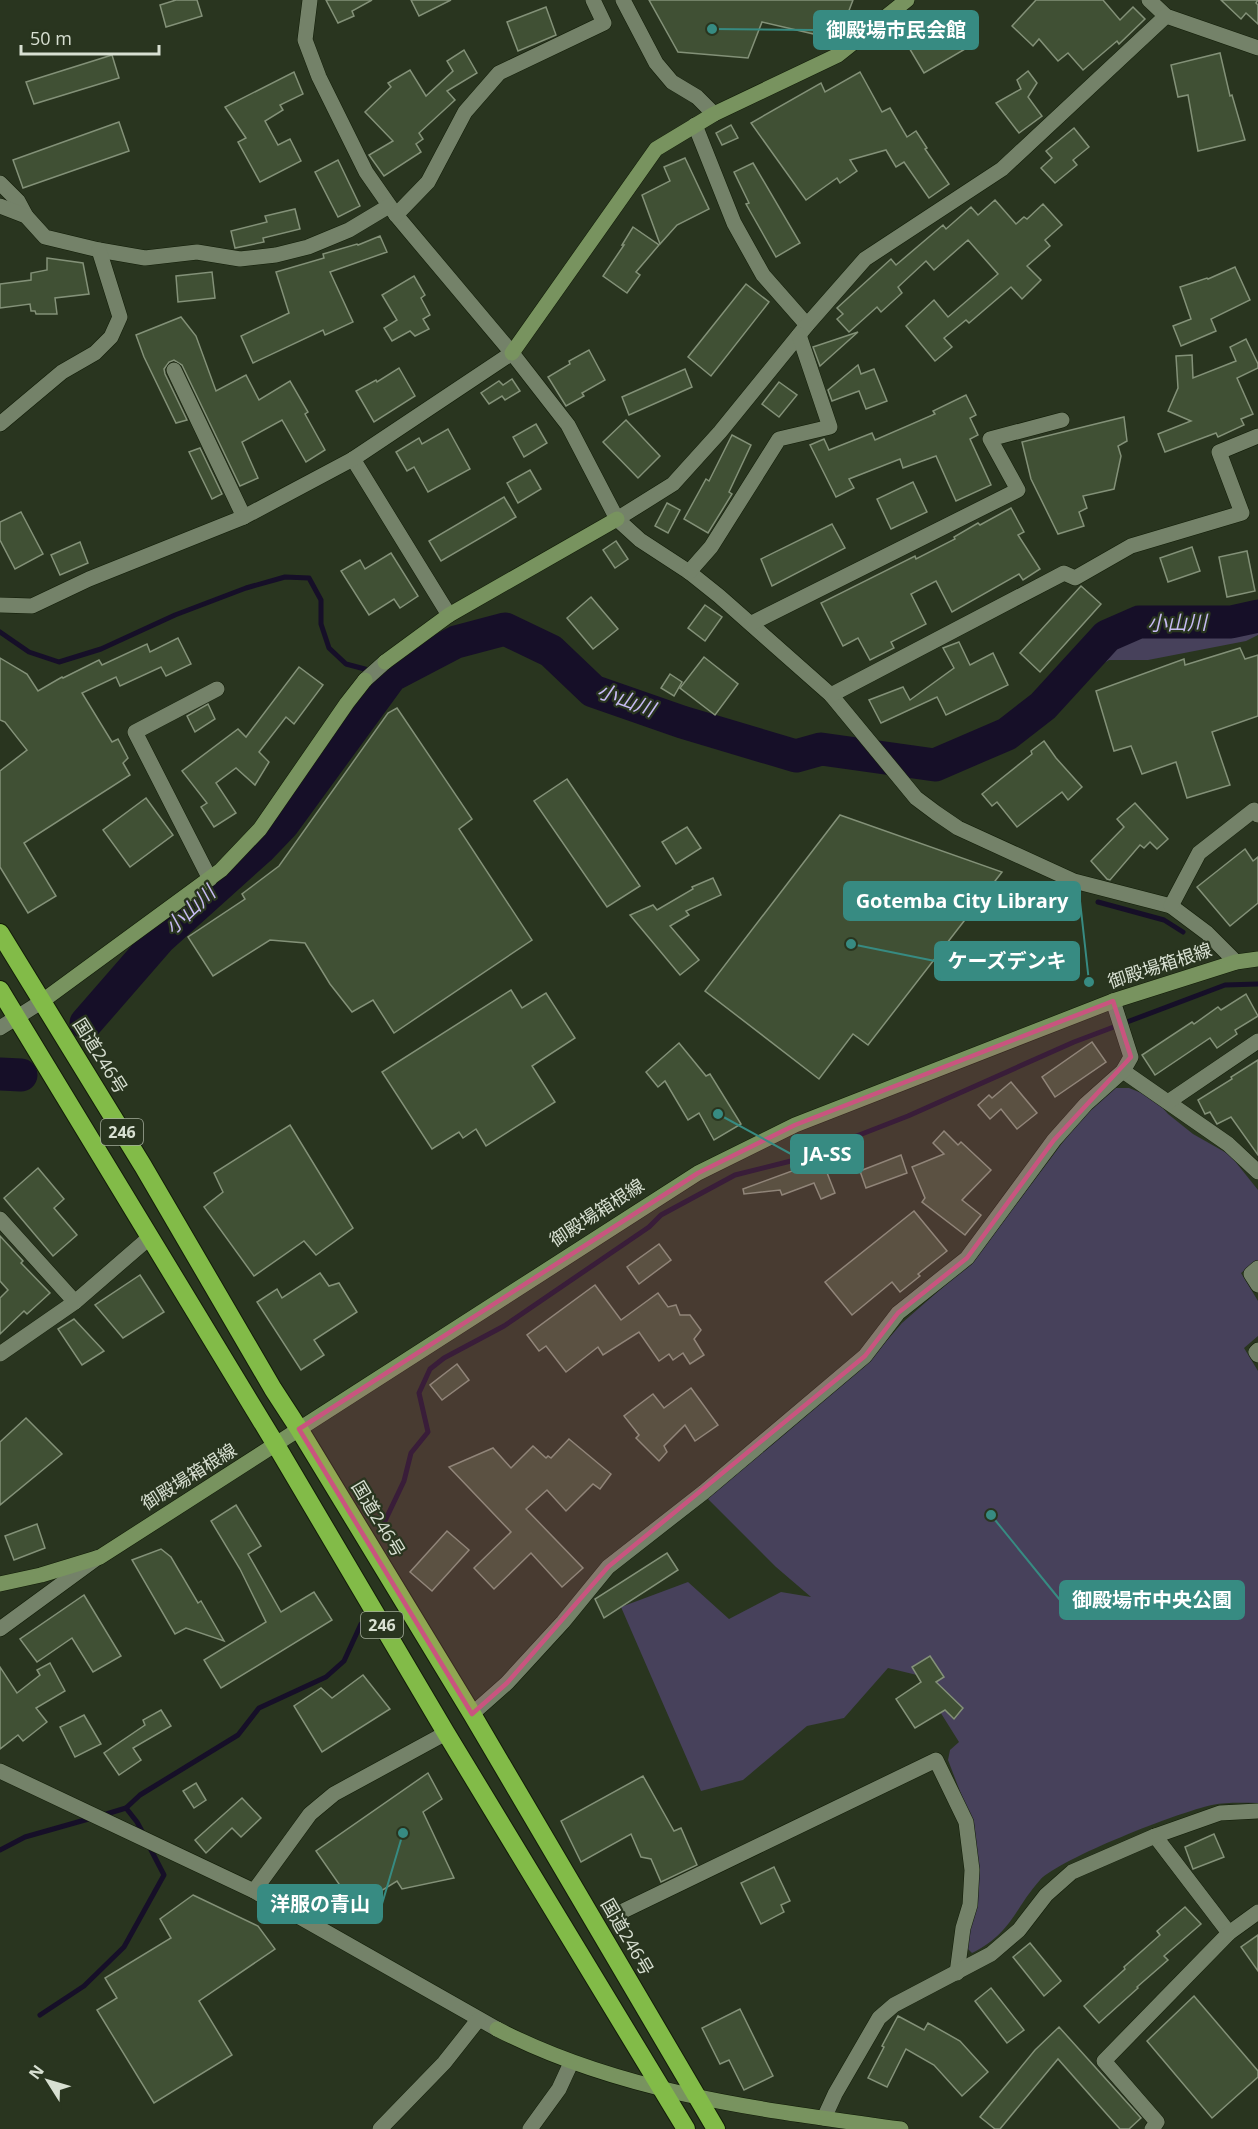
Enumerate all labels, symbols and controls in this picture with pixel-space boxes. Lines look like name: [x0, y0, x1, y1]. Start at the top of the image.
callout: 御殿場市民会館: [814, 11, 978, 49]
text: 御殿場市民会館: [826, 16, 966, 43]
scale bar: [21, 18, 159, 56]
text: 50 m: [30, 26, 72, 50]
water label: 小山川: [1147, 608, 1209, 637]
water label: 小山川: [593, 677, 661, 723]
water label: 小山川: [159, 878, 222, 940]
callout: Gotemba City Library: [844, 882, 1080, 920]
text: Gotemba City Library: [856, 887, 1069, 914]
street label: 御殿場箱根線: [1105, 937, 1215, 993]
callout: ケーズデンキ: [935, 942, 1079, 980]
text: ケーズデンキ: [948, 947, 1067, 974]
street label: 国道246号: [68, 1013, 134, 1098]
road number: 246: [101, 1119, 143, 1145]
callout: JA-SS: [791, 1135, 863, 1173]
text: JA-SS: [801, 1140, 851, 1167]
street label: 御殿場箱根線: [545, 1173, 648, 1252]
street label: 御殿場箱根線: [136, 1437, 241, 1515]
street label: 国道246号: [347, 1476, 411, 1561]
callout: 御殿場市中央公園: [1060, 1581, 1244, 1619]
text: 御殿場市中央公園: [1072, 1586, 1232, 1613]
road number: 246: [361, 1612, 403, 1638]
callout: 洋服の青山: [258, 1885, 382, 1923]
text: 洋服の青山: [270, 1890, 370, 1917]
street label: 国道246号: [596, 1894, 659, 1979]
north arrow: [18, 2051, 78, 2111]
text: N: [23, 2060, 49, 2084]

